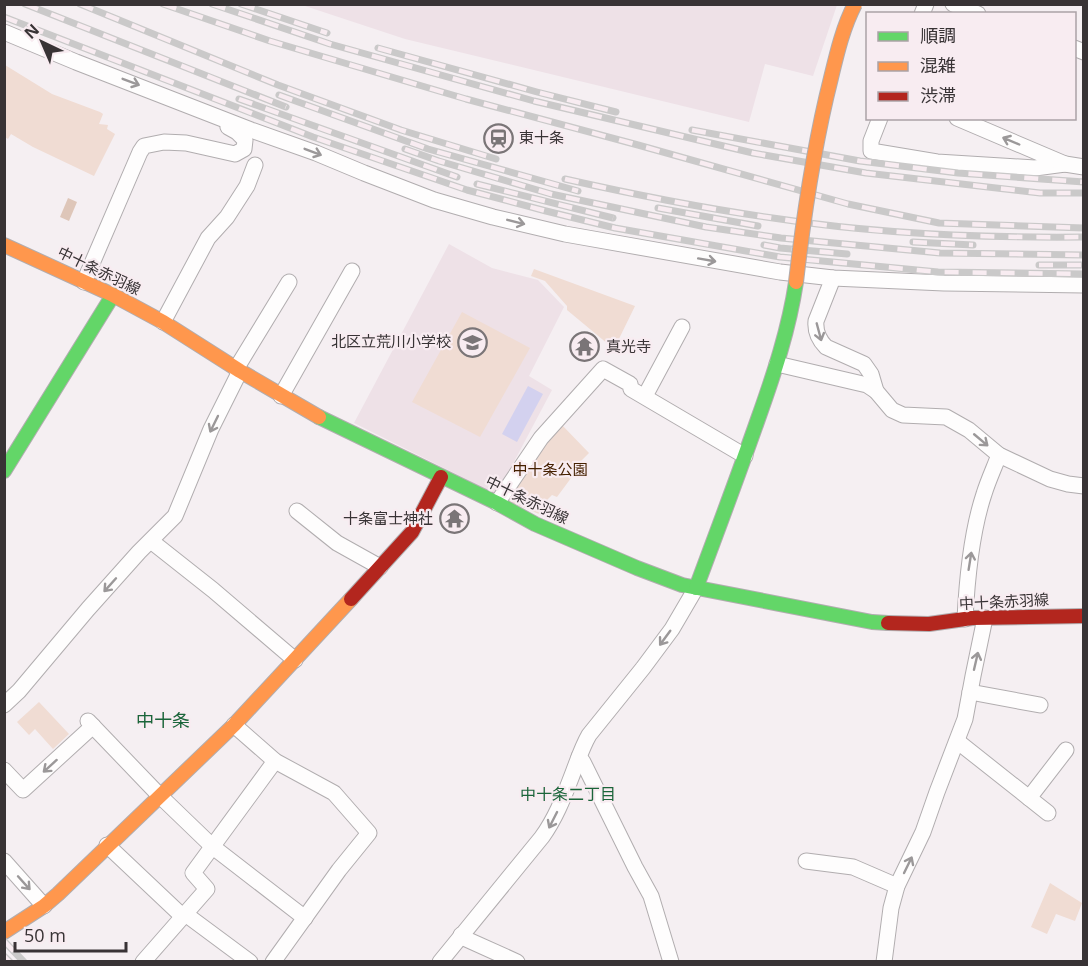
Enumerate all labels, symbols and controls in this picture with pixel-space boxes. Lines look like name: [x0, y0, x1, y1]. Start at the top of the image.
north arrow: [12, 12, 72, 72]
legend: [866, 12, 1076, 120]
text: N: [19, 19, 44, 44]
text: 順調: [920, 23, 956, 47]
text: 混雑: [920, 53, 956, 77]
one-way arrow: [121, 78, 140, 89]
text: 渋滞: [920, 83, 956, 107]
station icon: 東十条: [482, 122, 514, 154]
place label: 東十条: [519, 127, 564, 147]
one-way arrow: [1003, 135, 1021, 146]
one-way arrow: [303, 147, 322, 158]
one-way arrow: [506, 217, 525, 229]
street label: 中十条赤羽線: [55, 241, 144, 299]
one-way arrow: [697, 254, 717, 265]
one-way arrow: [814, 322, 825, 341]
school or university icon: 北区立荒川小学校: [456, 326, 488, 358]
place label: 北区立荒川小学校: [331, 331, 451, 351]
temple icon: 真光寺: [569, 331, 601, 363]
place label: 真光寺: [606, 336, 651, 356]
one-way arrow: [208, 414, 219, 432]
one-way arrow: [973, 433, 988, 447]
park label: 中十条公園: [512, 459, 588, 479]
street label: 中十条赤羽線: [483, 470, 572, 528]
temple icon: 十条富士神社: [438, 503, 470, 535]
place label: 十条富士神社: [343, 508, 433, 528]
one-way arrow: [965, 551, 976, 571]
one-way arrow: [103, 577, 117, 592]
street label: 中十条赤羽線: [958, 589, 1049, 613]
one-way arrow: [659, 629, 672, 645]
one-way arrow: [971, 652, 982, 671]
district label: 中十条: [136, 708, 190, 732]
one-way arrow: [43, 759, 58, 773]
district label: 中十条二丁目: [520, 783, 616, 805]
one-way arrow: [546, 810, 558, 828]
one-way arrow: [902, 856, 914, 874]
one-way arrow: [17, 876, 32, 891]
scale bar: [15, 915, 126, 953]
text: 50 m: [24, 923, 66, 947]

